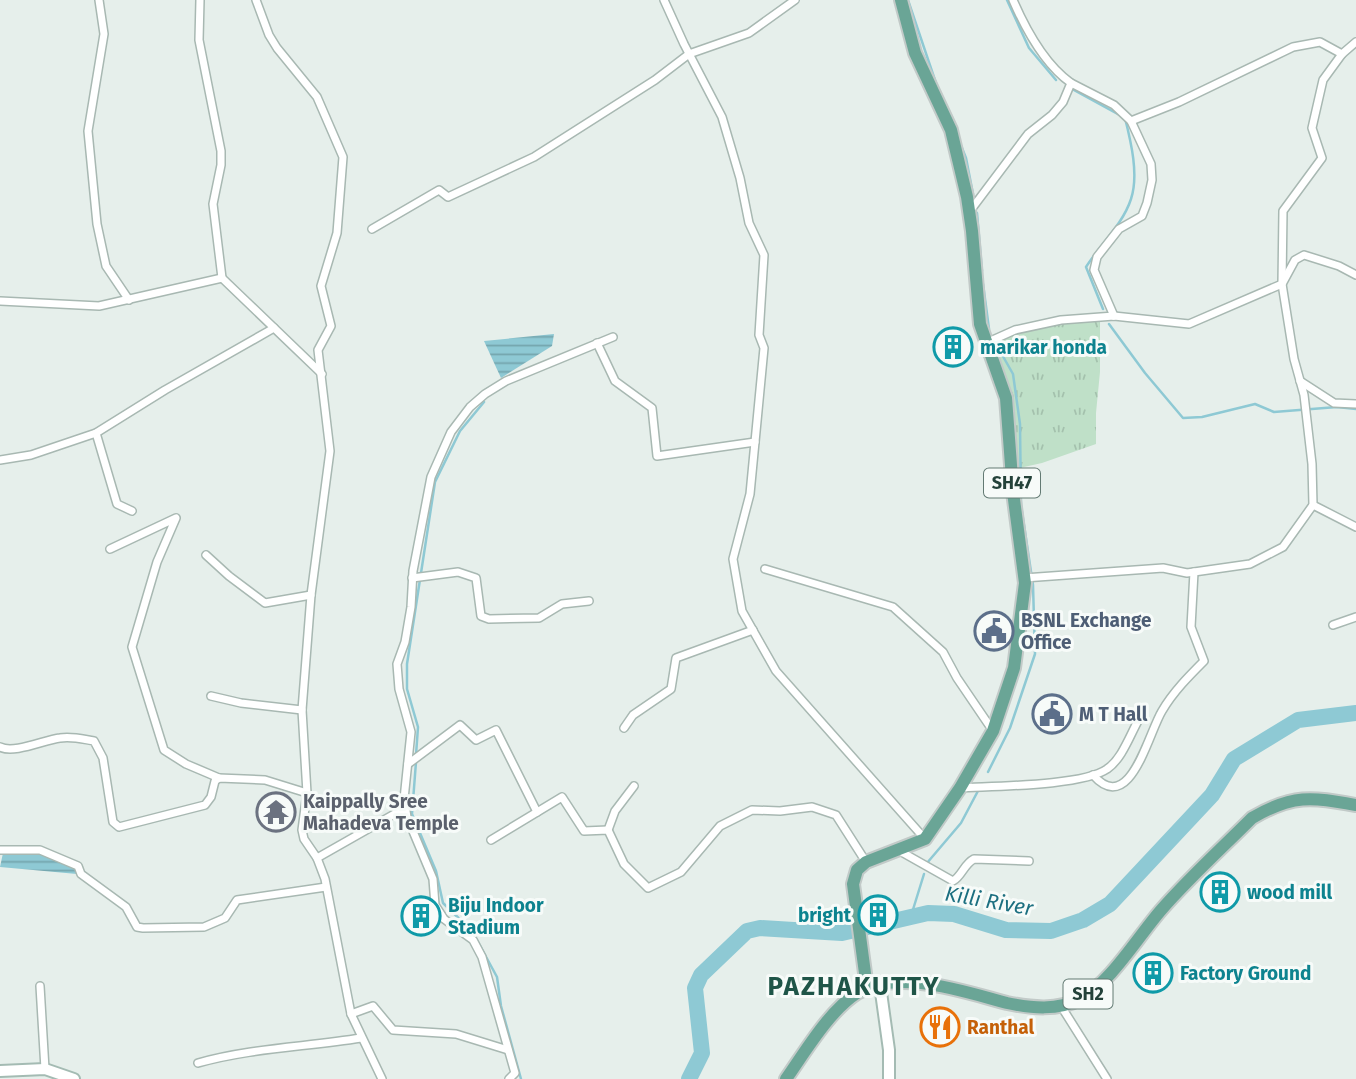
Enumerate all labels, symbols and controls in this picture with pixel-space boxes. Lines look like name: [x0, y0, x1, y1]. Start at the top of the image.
building icon: marikar honda: [932, 326, 974, 368]
place label: marikar honda: [980, 336, 1107, 359]
road number: SH47: [984, 468, 1040, 498]
place label: BSNL Exchange Office: [1021, 609, 1152, 654]
public building icon: BSNL Exchange Office: [973, 610, 1015, 652]
public building icon: M T Hall: [1031, 693, 1073, 735]
place label: M T Hall: [1079, 703, 1148, 726]
place label: Kaippally Sree Mahadeva Temple: [303, 790, 459, 835]
temple icon: Kaippally Sree Mahadeva Temple: [255, 791, 297, 833]
building icon: wood mill: [1199, 871, 1241, 913]
water label: Killi River: [943, 880, 1036, 922]
place label: wood mill: [1247, 881, 1332, 904]
place label: Biju Indoor Stadium: [448, 894, 544, 939]
building icon: bright: [857, 894, 899, 936]
building icon: Biju Indoor Stadium: [400, 895, 442, 937]
place label: bright: [798, 904, 852, 927]
building icon: Factory Ground: [1132, 952, 1174, 994]
place label: Factory Ground: [1180, 962, 1311, 985]
district label: PAZHAKUTTY: [768, 971, 940, 1002]
road number: SH2: [1064, 979, 1112, 1009]
restaurant icon: Ranthal: [919, 1006, 961, 1048]
place label: Ranthal: [967, 1016, 1034, 1039]

